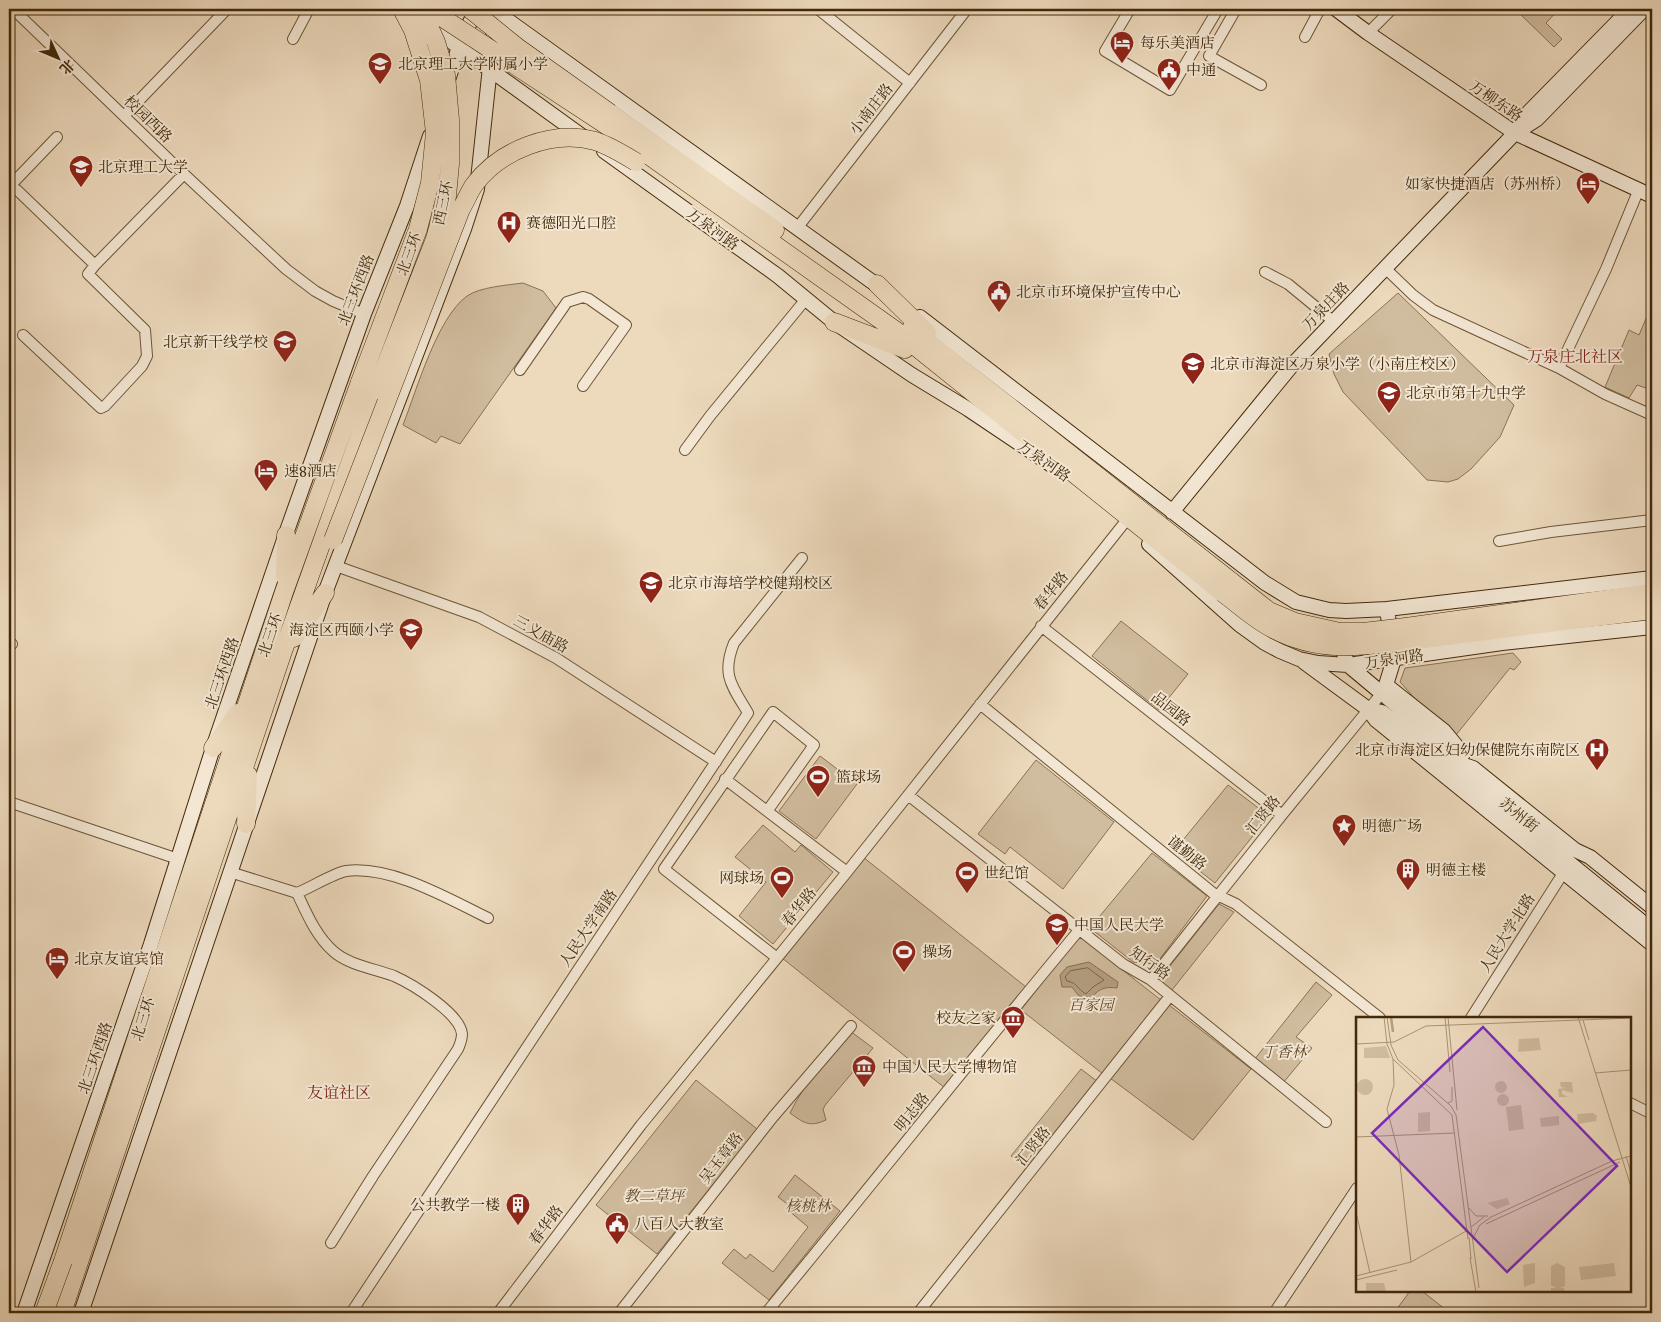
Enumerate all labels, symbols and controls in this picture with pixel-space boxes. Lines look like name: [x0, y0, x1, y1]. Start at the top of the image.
hotel icon: 每乐美酒店: [1109, 30, 1135, 64]
north arrow: [32, 32, 82, 82]
place label: 每乐美酒店: [1140, 34, 1215, 52]
school or university icon: 北京理工大学附属小学: [367, 51, 393, 85]
place label: 北京理工大学附属小学: [398, 55, 548, 73]
text: 北: [56, 56, 78, 78]
public building icon: 中通: [1156, 57, 1182, 91]
place label: 中通: [1186, 61, 1216, 79]
street label: 万柳东路: [1466, 77, 1526, 125]
street label: 小南庄路: [845, 80, 897, 138]
street label: 校园西路: [120, 92, 176, 146]
school or university icon: 北京理工大学: [68, 154, 94, 188]
place label: 北京理工大学: [98, 158, 188, 176]
hotel icon: 如家快捷酒店（苏州桥）: [1575, 171, 1601, 205]
place label: 如家快捷酒店（苏州桥）: [1405, 175, 1570, 193]
street label: 西三环: [430, 179, 456, 227]
street label: 万泉河路: [683, 204, 743, 254]
hospital icon: 赛德阳光口腔: [496, 210, 522, 244]
place label: 赛德阳光口腔: [526, 214, 616, 232]
street label: 北三环: [393, 230, 425, 278]
street label: 北三环西路: [334, 252, 378, 328]
street label: 万泉庄路: [1299, 278, 1353, 334]
public building icon: 北京市环境保护宣传中心: [986, 279, 1012, 313]
place label: 北京市环境保护宣传中心: [1016, 283, 1181, 301]
school or university icon: 北京新干线学校: [272, 329, 298, 363]
place label: 北京新干线学校: [163, 333, 268, 351]
district label: 万泉庄北社区: [1527, 347, 1623, 366]
school or university icon: 北京市海淀区万泉小学（小南庄校区）: [1180, 351, 1206, 385]
place label: 北京市海淀区万泉小学（小南庄校区）: [1210, 355, 1465, 373]
school or university icon: 北京市第十九中学: [1376, 380, 1402, 414]
place label: 北京市第十九中学: [1406, 384, 1526, 402]
street label: 万泉河路: [1014, 436, 1074, 486]
hotel icon: 速8酒店: [253, 458, 279, 492]
place label: 速8酒店: [284, 462, 337, 480]
street label: 春华路: [1030, 568, 1072, 614]
school or university icon: 北京市海培学校健翔校区: [638, 570, 664, 604]
place label: 北京市海培学校健翔校区: [668, 574, 833, 592]
street label: 北三环: [254, 611, 286, 659]
street label: 三义庙路: [510, 612, 572, 656]
school or university icon: 海淀区西颐小学: [398, 617, 424, 651]
place label: 海淀区西颐小学: [289, 621, 394, 639]
street label: 北三环西路: [201, 635, 243, 711]
street label: 万泉河路: [1363, 646, 1425, 672]
street label: 品园路: [1148, 688, 1194, 730]
hospital icon: 北京市海淀区妇幼保健院东南院区: [1584, 737, 1610, 771]
place label: 北京市海淀区妇幼保健院东南院区: [1355, 741, 1580, 759]
sports icon: 篮球场: [805, 764, 831, 798]
place label: 篮球场: [836, 768, 881, 786]
street label: 汇贤路: [1242, 792, 1284, 838]
street label: 苏州街: [1496, 794, 1542, 836]
place icon: 明德广场: [1331, 813, 1357, 847]
place label: 明德广场: [1362, 817, 1422, 835]
street label: 谨勤路: [1164, 832, 1210, 874]
building icon: 明德主楼: [1395, 857, 1421, 891]
sports icon: 世纪馆: [954, 860, 980, 894]
place label: 明德主楼: [1426, 861, 1486, 879]
place label: 世纪馆: [984, 864, 1029, 882]
sports icon: 网球场: [769, 865, 795, 899]
place label: 网球场: [719, 869, 764, 887]
street label: 春华路: [778, 884, 820, 930]
street label: 人民大学南路: [555, 886, 621, 970]
street label: 人民大学北路: [1476, 890, 1538, 976]
school or university icon: 中国人民大学: [1044, 912, 1070, 946]
place label: 中国人民大学: [1074, 916, 1164, 934]
sports icon: 操场: [891, 939, 917, 973]
place label: 操场: [922, 943, 952, 961]
street label: 知行路: [1126, 943, 1174, 983]
hotel icon: 北京友谊宾馆: [44, 946, 70, 980]
place label: 北京友谊宾馆: [74, 950, 164, 968]
street label: 北三环: [127, 995, 159, 1043]
park label: 百家园: [1068, 996, 1115, 1014]
museum icon: 校友之家: [1000, 1005, 1026, 1039]
place label: 校友之家: [936, 1009, 996, 1027]
inset map: [1356, 1017, 1631, 1292]
street label: 北三环西路: [74, 1020, 116, 1096]
park label: 丁香林: [1261, 1043, 1308, 1061]
museum icon: 中国人民大学博物馆: [851, 1054, 877, 1088]
place label: 中国人民大学博物馆: [882, 1058, 1017, 1076]
district label: 友谊社区: [307, 1083, 371, 1102]
street label: 明志路: [891, 1089, 933, 1135]
street label: 汇贤路: [1012, 1123, 1054, 1169]
street label: 吴玉章路: [695, 1129, 747, 1187]
park label: 教二草坪: [624, 1187, 687, 1205]
building icon: 公共教学一楼: [505, 1192, 531, 1226]
place label: 公共教学一楼: [410, 1196, 500, 1214]
park label: 核桃林: [785, 1197, 832, 1215]
street label: 春华路: [525, 1202, 567, 1248]
public building icon: 八百人大教室: [604, 1211, 630, 1245]
place label: 八百人大教室: [634, 1215, 724, 1233]

